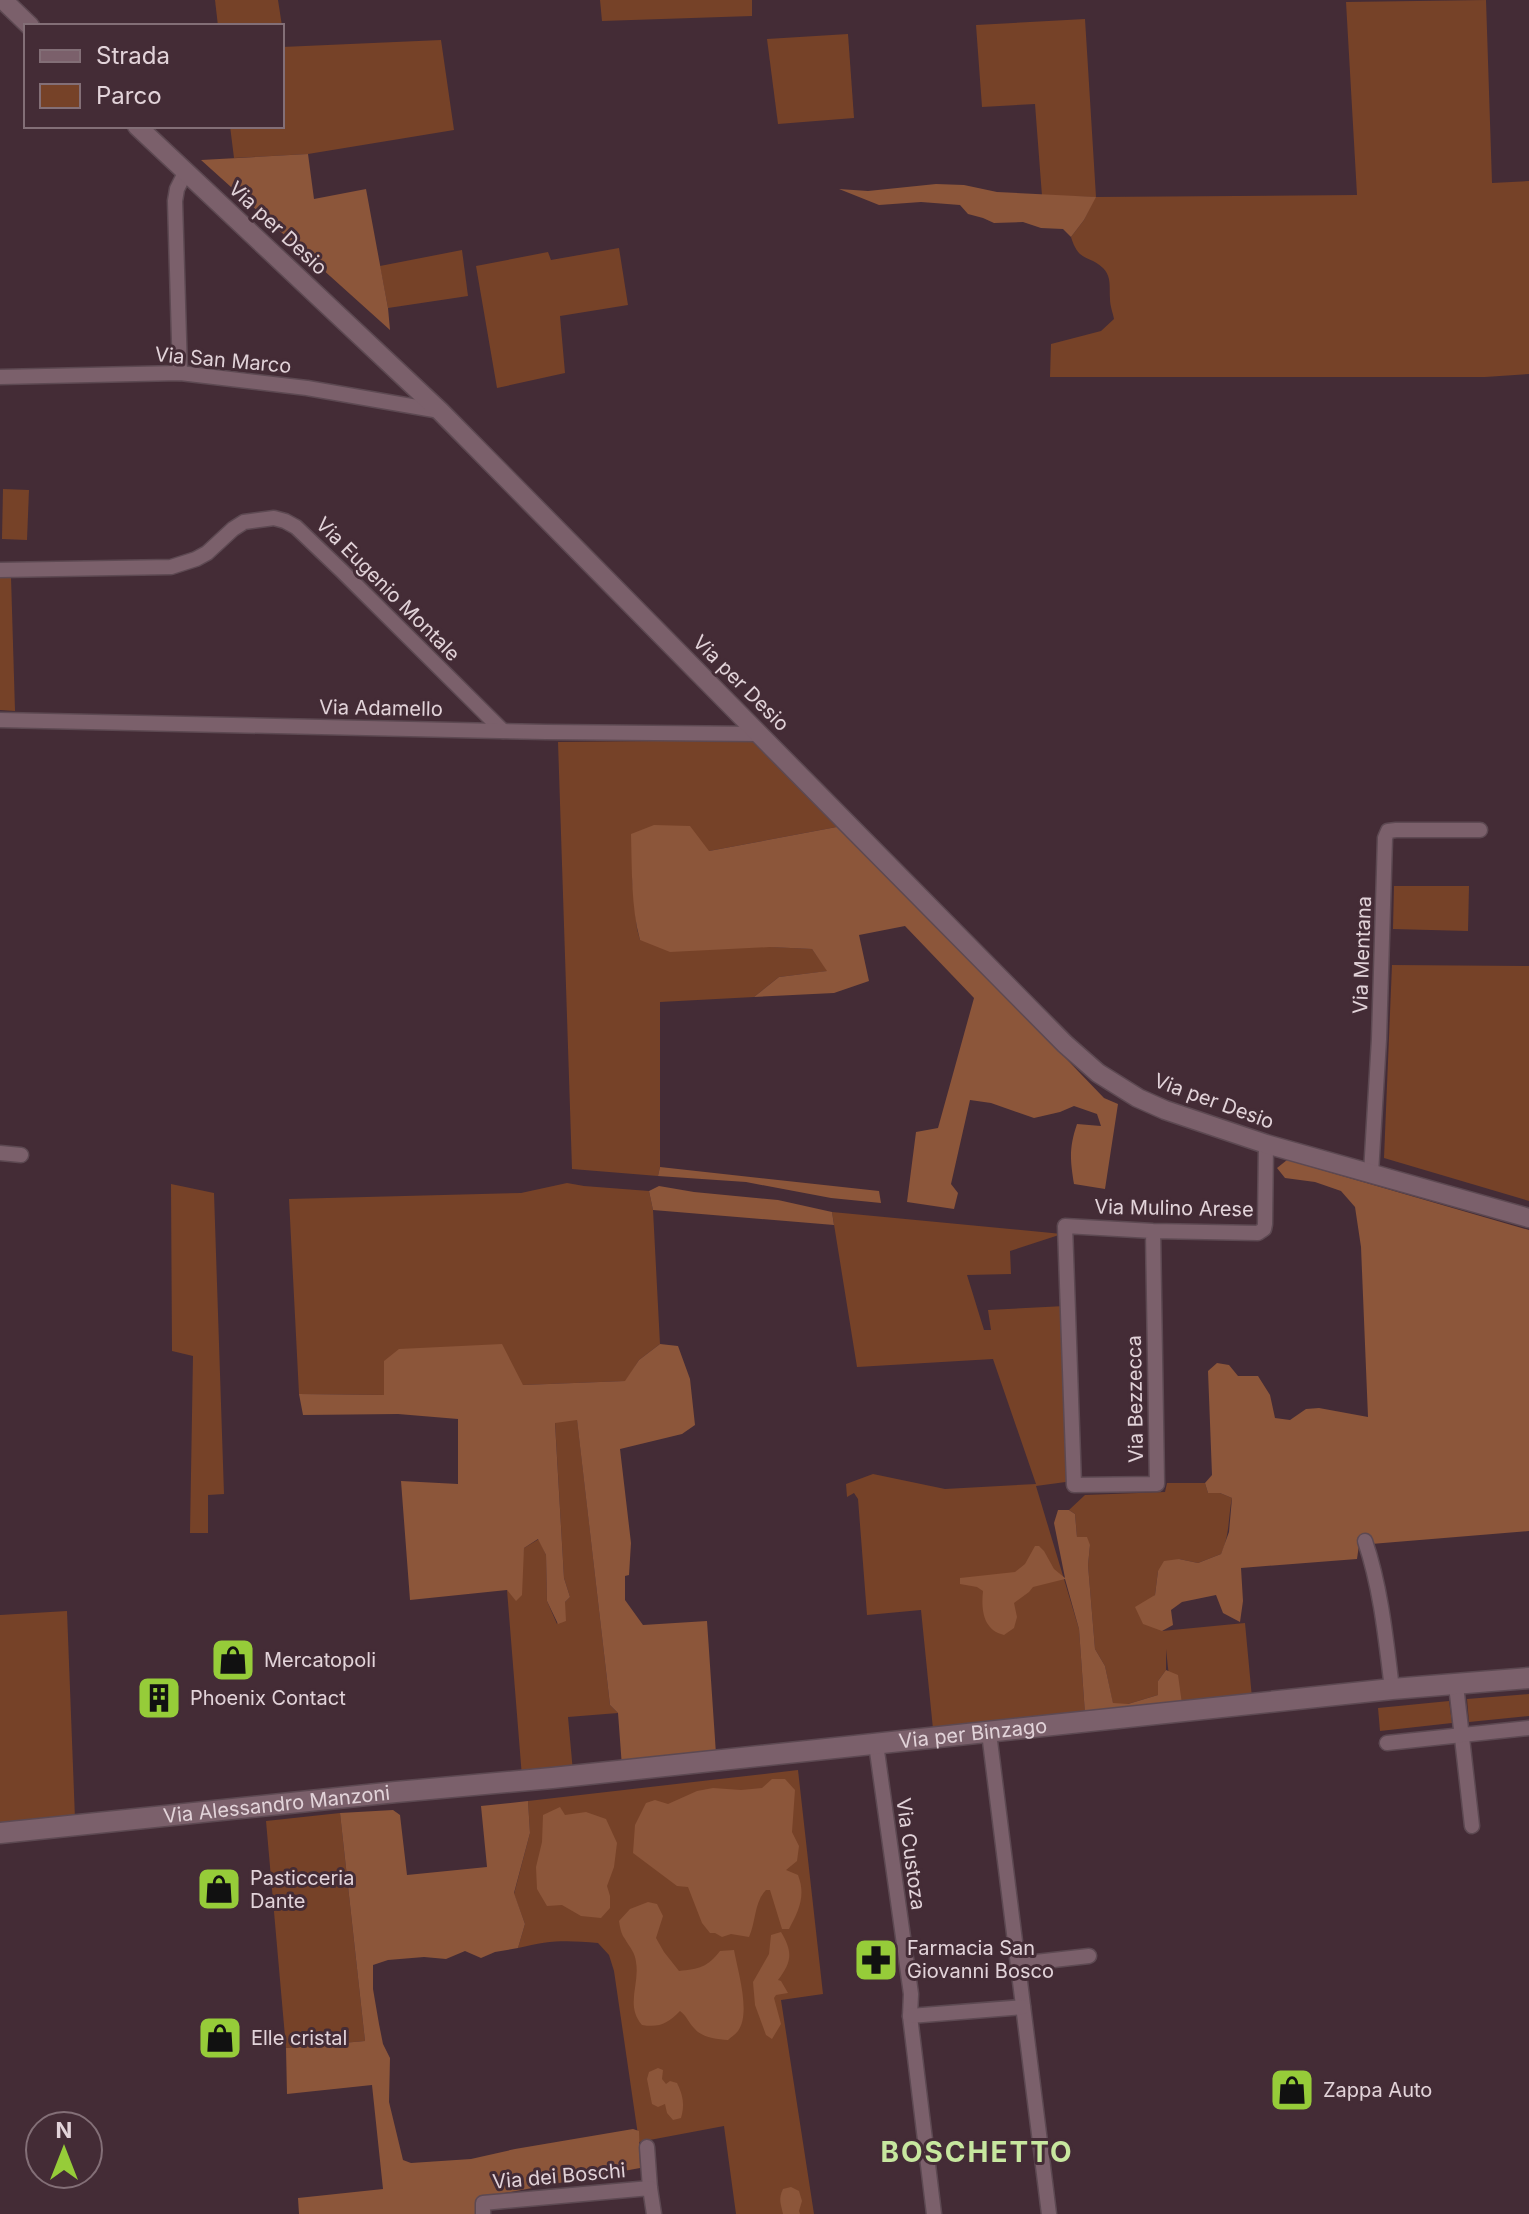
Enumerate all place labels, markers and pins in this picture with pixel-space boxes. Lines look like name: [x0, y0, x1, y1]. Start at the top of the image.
shop icon: Mercatopoli: [209, 1636, 257, 1684]
place label: Mercatopoli: [264, 1648, 376, 1672]
building icon: Phoenix Contact: [135, 1674, 183, 1722]
place label: Phoenix Contact: [190, 1686, 346, 1710]
shop icon: Pasticceria Dante: [195, 1865, 243, 1913]
place label: Pasticceria Dante: [250, 1866, 354, 1913]
pharmacy icon: Farmacia San Giovanni Bosco: [852, 1936, 900, 1984]
place label: Farmacia San Giovanni Bosco: [907, 1936, 1054, 1983]
shop icon: Elle cristal: [196, 2014, 244, 2062]
place label: Elle cristal: [251, 2026, 347, 2050]
shop icon: Zappa Auto: [1268, 2066, 1316, 2114]
place label: Zappa Auto: [1323, 2078, 1432, 2102]

